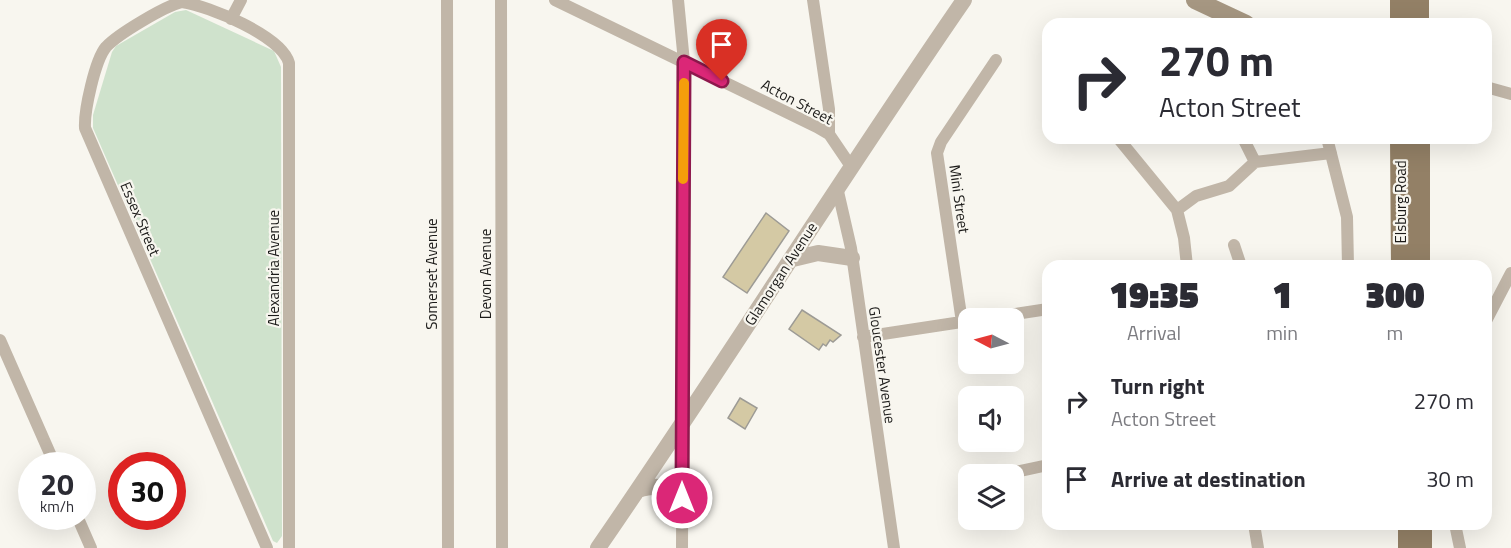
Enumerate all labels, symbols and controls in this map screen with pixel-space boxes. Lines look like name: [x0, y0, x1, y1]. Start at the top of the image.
pin: [696, 19, 747, 81]
icon: arrive: [705, 28, 738, 61]
text: 270 m: [1159, 28, 1274, 92]
icon: right: [1060, 42, 1138, 120]
street label: Acton Street: [757, 73, 838, 131]
text: Acton Street: [1159, 86, 1300, 127]
street label: Elsburg Road: [1389, 160, 1412, 244]
street label: Mini Street: [943, 163, 976, 236]
street label: Essex Street: [115, 178, 167, 260]
street label: Alexandria Avenue: [262, 210, 285, 326]
street label: Glamorgan Avenue: [738, 217, 823, 330]
street label: Somerset Avenue: [420, 218, 443, 330]
street label: Devon Avenue: [474, 229, 497, 319]
text: 19:35: [1109, 267, 1199, 322]
text: 1: [1272, 267, 1292, 322]
text: 300: [1365, 267, 1425, 322]
street label: Gloucester Avenue: [863, 305, 902, 425]
north arrow: [958, 308, 1024, 374]
map controls: [958, 308, 1024, 530]
text: Arrival: [1127, 317, 1181, 348]
text: min: [1266, 317, 1298, 348]
text: m: [1387, 317, 1403, 348]
text: Turn right: [1111, 369, 1205, 403]
text: 270 m: [1414, 384, 1474, 418]
icon: right: [1060, 385, 1093, 418]
button: sound: [958, 386, 1024, 452]
text: Acton Street: [1111, 403, 1216, 434]
speed limit sign: 30: [108, 452, 186, 530]
text: 20: [40, 461, 74, 507]
text: Arrive at destination: [1111, 462, 1306, 496]
text: 30 m: [1426, 462, 1474, 496]
icon: arrive: [1060, 463, 1093, 496]
button: layers: [958, 464, 1024, 530]
position arrow: [650, 466, 714, 530]
text: km/h: [40, 495, 74, 518]

